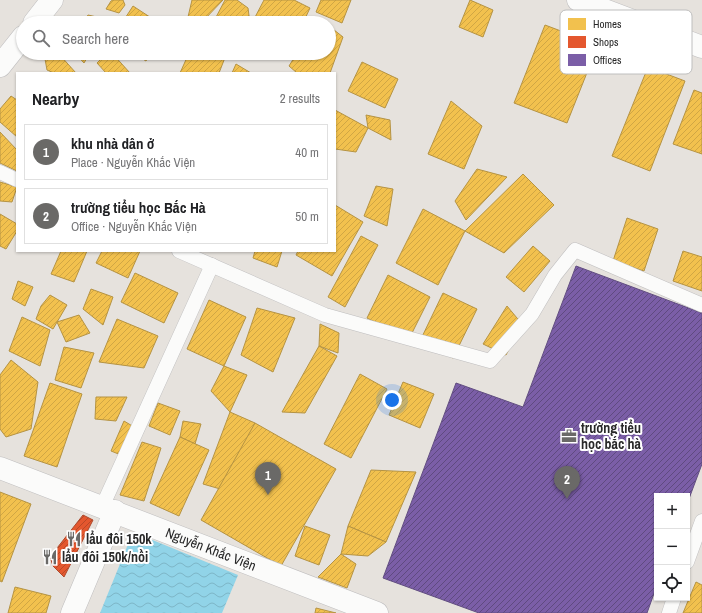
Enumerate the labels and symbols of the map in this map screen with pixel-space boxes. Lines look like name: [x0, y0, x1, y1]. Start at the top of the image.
legend: [560, 10, 692, 74]
text: Homes: [593, 17, 622, 31]
text: Shops: [593, 35, 619, 49]
text: Offices: [593, 53, 622, 67]
your location: [382, 390, 402, 410]
place label: trường tiểu học bắc hà: [581, 419, 642, 453]
office icon: trường tiểu học bắc hà: [560, 427, 578, 445]
pin: 1: [255, 462, 281, 495]
pin: 2: [554, 466, 580, 499]
street label: Nguyễn Khắc Viện: [163, 524, 259, 575]
restaurant icon: lẩu đôi 150k: [65, 530, 83, 548]
place label: lẩu đôi 150k: [86, 530, 152, 548]
restaurant icon: lẩu đôi 150k/nồi: [41, 548, 59, 566]
place label: lẩu đôi 150k/nồi: [62, 548, 148, 566]

